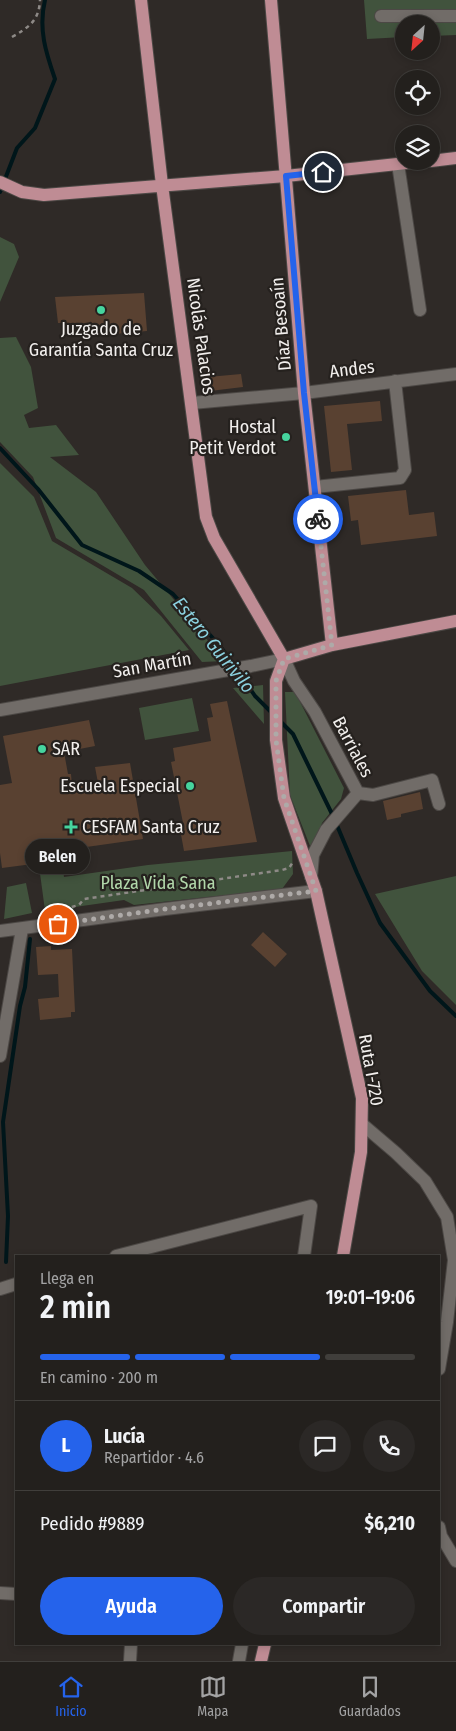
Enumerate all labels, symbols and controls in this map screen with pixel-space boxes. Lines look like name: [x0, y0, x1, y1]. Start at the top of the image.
north arrow: [395, 15, 440, 60]
map controls: [395, 15, 440, 170]
button: locate: [395, 70, 440, 115]
button: layers: [395, 125, 440, 170]
pin: [302, 151, 344, 193]
icon: home: [309, 158, 337, 186]
street label: Nicolás Palacios: [182, 276, 220, 396]
street label: Díaz Besoaín: [266, 276, 296, 372]
marker: Juzgado de Garantía Santa Cruz: [95, 304, 107, 316]
place label: Juzgado de Garantía Santa Cruz: [29, 318, 173, 361]
street label: Andes: [328, 355, 376, 383]
place label: Hostal Petit Verdot: [189, 416, 276, 459]
marker: Hostal Petit Verdot: [280, 431, 292, 443]
courier: [293, 494, 343, 544]
icon: bike: [304, 505, 332, 533]
water label: Estero Guirivilo: [168, 592, 260, 698]
street label: San Martín: [111, 647, 193, 683]
street label: Barriales: [328, 713, 378, 781]
place label: SAR: [52, 738, 80, 760]
marker: SAR: [36, 743, 48, 755]
place label: Escuela Especial: [60, 775, 180, 797]
marker: Escuela Especial: [184, 780, 196, 792]
place label: CESFAM Santa Cruz: [82, 816, 220, 838]
marker: CESFAM Santa Cruz: [64, 820, 78, 834]
callout: Belen: [26, 839, 90, 874]
text: Belen: [39, 847, 76, 866]
park label: Plaza Vida Sana: [100, 872, 216, 894]
pin: [37, 903, 79, 945]
icon: bag: [44, 910, 72, 938]
street label: Ruta I-720: [354, 1032, 388, 1108]
text: Llega en: [40, 1269, 94, 1288]
text: 19:01–19:06: [326, 1286, 415, 1309]
text: 2 min: [40, 1288, 111, 1326]
text: En camino · 200 m: [40, 1368, 158, 1387]
button: chat: [299, 1420, 351, 1472]
button: phone: [363, 1420, 415, 1472]
text: Lucía: [104, 1425, 145, 1448]
text: L: [62, 1434, 70, 1457]
text: Repartidor · 4.6: [104, 1448, 204, 1467]
text: Pedido #9889: [40, 1512, 145, 1535]
text: $6,210: [364, 1512, 415, 1535]
button: Ayuda: [40, 1577, 223, 1635]
button: Compartir: [233, 1577, 415, 1635]
tab: Inicio: [55, 1673, 87, 1720]
tab: Mapa: [197, 1673, 228, 1720]
tab: Guardados: [339, 1673, 401, 1720]

